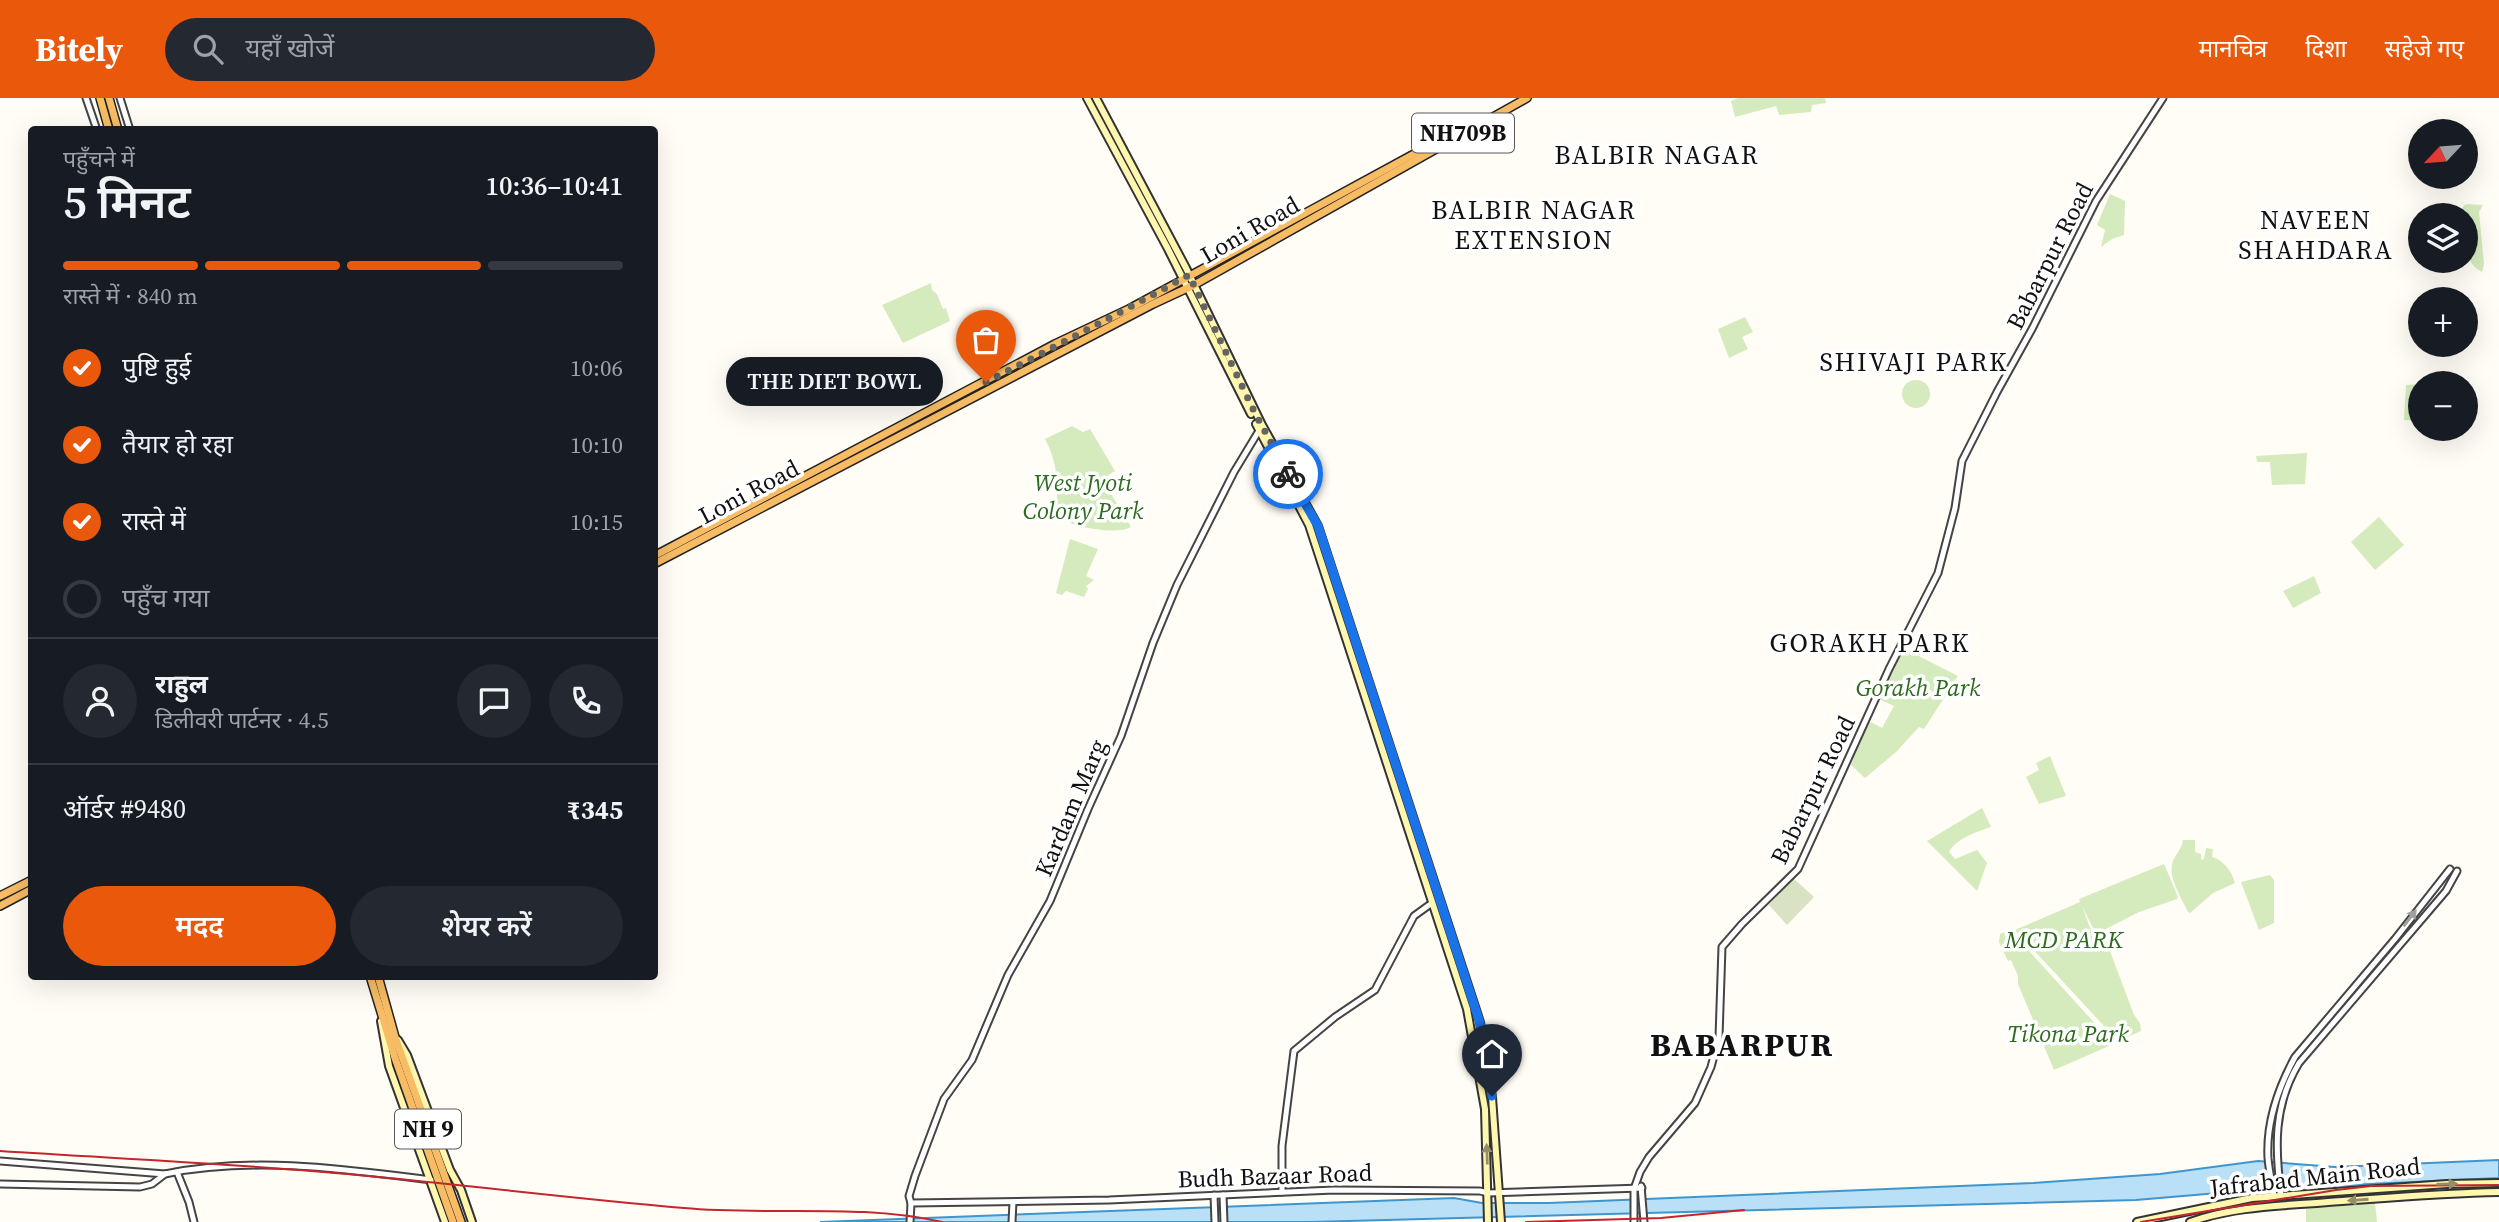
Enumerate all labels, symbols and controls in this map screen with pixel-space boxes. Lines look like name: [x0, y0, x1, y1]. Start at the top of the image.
search box: [165, 18, 655, 81]
text: Bitely: [35, 27, 123, 72]
icon: search: [189, 30, 227, 68]
text: यहाँ खोजें: [245, 30, 334, 66]
text: मानचित्र: [2199, 32, 2267, 65]
text: दिशा: [2305, 32, 2347, 65]
text: सहेजे गए: [2385, 32, 2464, 65]
road number: NH709B: [1412, 114, 1514, 152]
north arrow: [2408, 119, 2478, 189]
map controls: [2408, 119, 2478, 441]
district label: BALBIR NAGAR: [1554, 137, 1760, 173]
text: पहुँचने में: [63, 143, 135, 175]
text: 10:36–10:41: [486, 168, 623, 204]
text: 5 मिनट: [63, 170, 191, 233]
street label: Babarpur Road: [1998, 176, 2101, 335]
street label: Loni Road: [1194, 188, 1306, 271]
district label: BALBIR NAGAR EXTENSION: [1431, 192, 1637, 258]
district label: NAVEEN SHAHDARA: [2238, 202, 2394, 268]
button: layers: [2408, 203, 2478, 273]
text: रास्ते में · 840 m: [63, 280, 198, 312]
button: +: [2408, 287, 2478, 357]
pin: [956, 310, 1016, 382]
icon: bag: [967, 321, 1005, 359]
district label: SHIVAJI PARK: [1820, 344, 2008, 380]
icon: check: [63, 349, 101, 387]
text: पुष्टि हुई: [122, 349, 191, 385]
text: 10:06: [570, 352, 623, 384]
callout: THE DIET BOWL: [727, 358, 944, 406]
text: THE DIET BOWL: [747, 365, 922, 397]
button: −: [2408, 371, 2478, 441]
icon: check: [63, 426, 101, 464]
text: तैयार हो रहा: [122, 426, 233, 462]
text: 10:10: [570, 429, 623, 461]
courier: [1253, 439, 1323, 509]
street label: Loni Road: [693, 451, 805, 532]
icon: bike: [1269, 455, 1307, 493]
park label: West Jyoti Colony Park: [1023, 466, 1144, 527]
icon: check: [63, 503, 101, 541]
text: रास्ते में: [122, 503, 186, 539]
text: 10:15: [570, 506, 623, 538]
text: पहुँच गया: [122, 580, 210, 616]
district label: GORAKH PARK: [1770, 625, 1970, 661]
button: person: [63, 664, 137, 738]
button: chat: [457, 664, 531, 738]
button: phone: [549, 664, 623, 738]
text: राहुल: [155, 666, 208, 702]
park label: Gorakh Park: [1856, 671, 1981, 704]
text: डिलीवरी पार्टनर · 4.5: [155, 704, 329, 736]
street label: Babarpur Road: [1762, 710, 1863, 869]
street label: Kardam Marg: [1027, 734, 1114, 881]
text: ऑर्डर #9480: [63, 791, 186, 827]
text: ₹345: [567, 792, 623, 828]
button: मदद: [63, 886, 336, 966]
button: शेयर करें: [350, 886, 623, 966]
one-way arrow: [2403, 910, 2418, 928]
park label: MCD PARK: [2004, 923, 2124, 956]
park label: Tikona Park: [2007, 1017, 2129, 1050]
district label: BABARPUR: [1650, 1023, 1834, 1067]
pin: [1462, 1024, 1522, 1096]
icon: home: [1473, 1035, 1511, 1073]
road number: NH 9: [395, 1110, 461, 1148]
one-way arrow: [1481, 1143, 1492, 1165]
street label: Jafrabad Main Road: [2207, 1149, 2422, 1204]
street label: Budh Bazaar Road: [1177, 1156, 1373, 1195]
one-way arrow: [2436, 1179, 2458, 1190]
one-way arrow: [2346, 1195, 2368, 1206]

